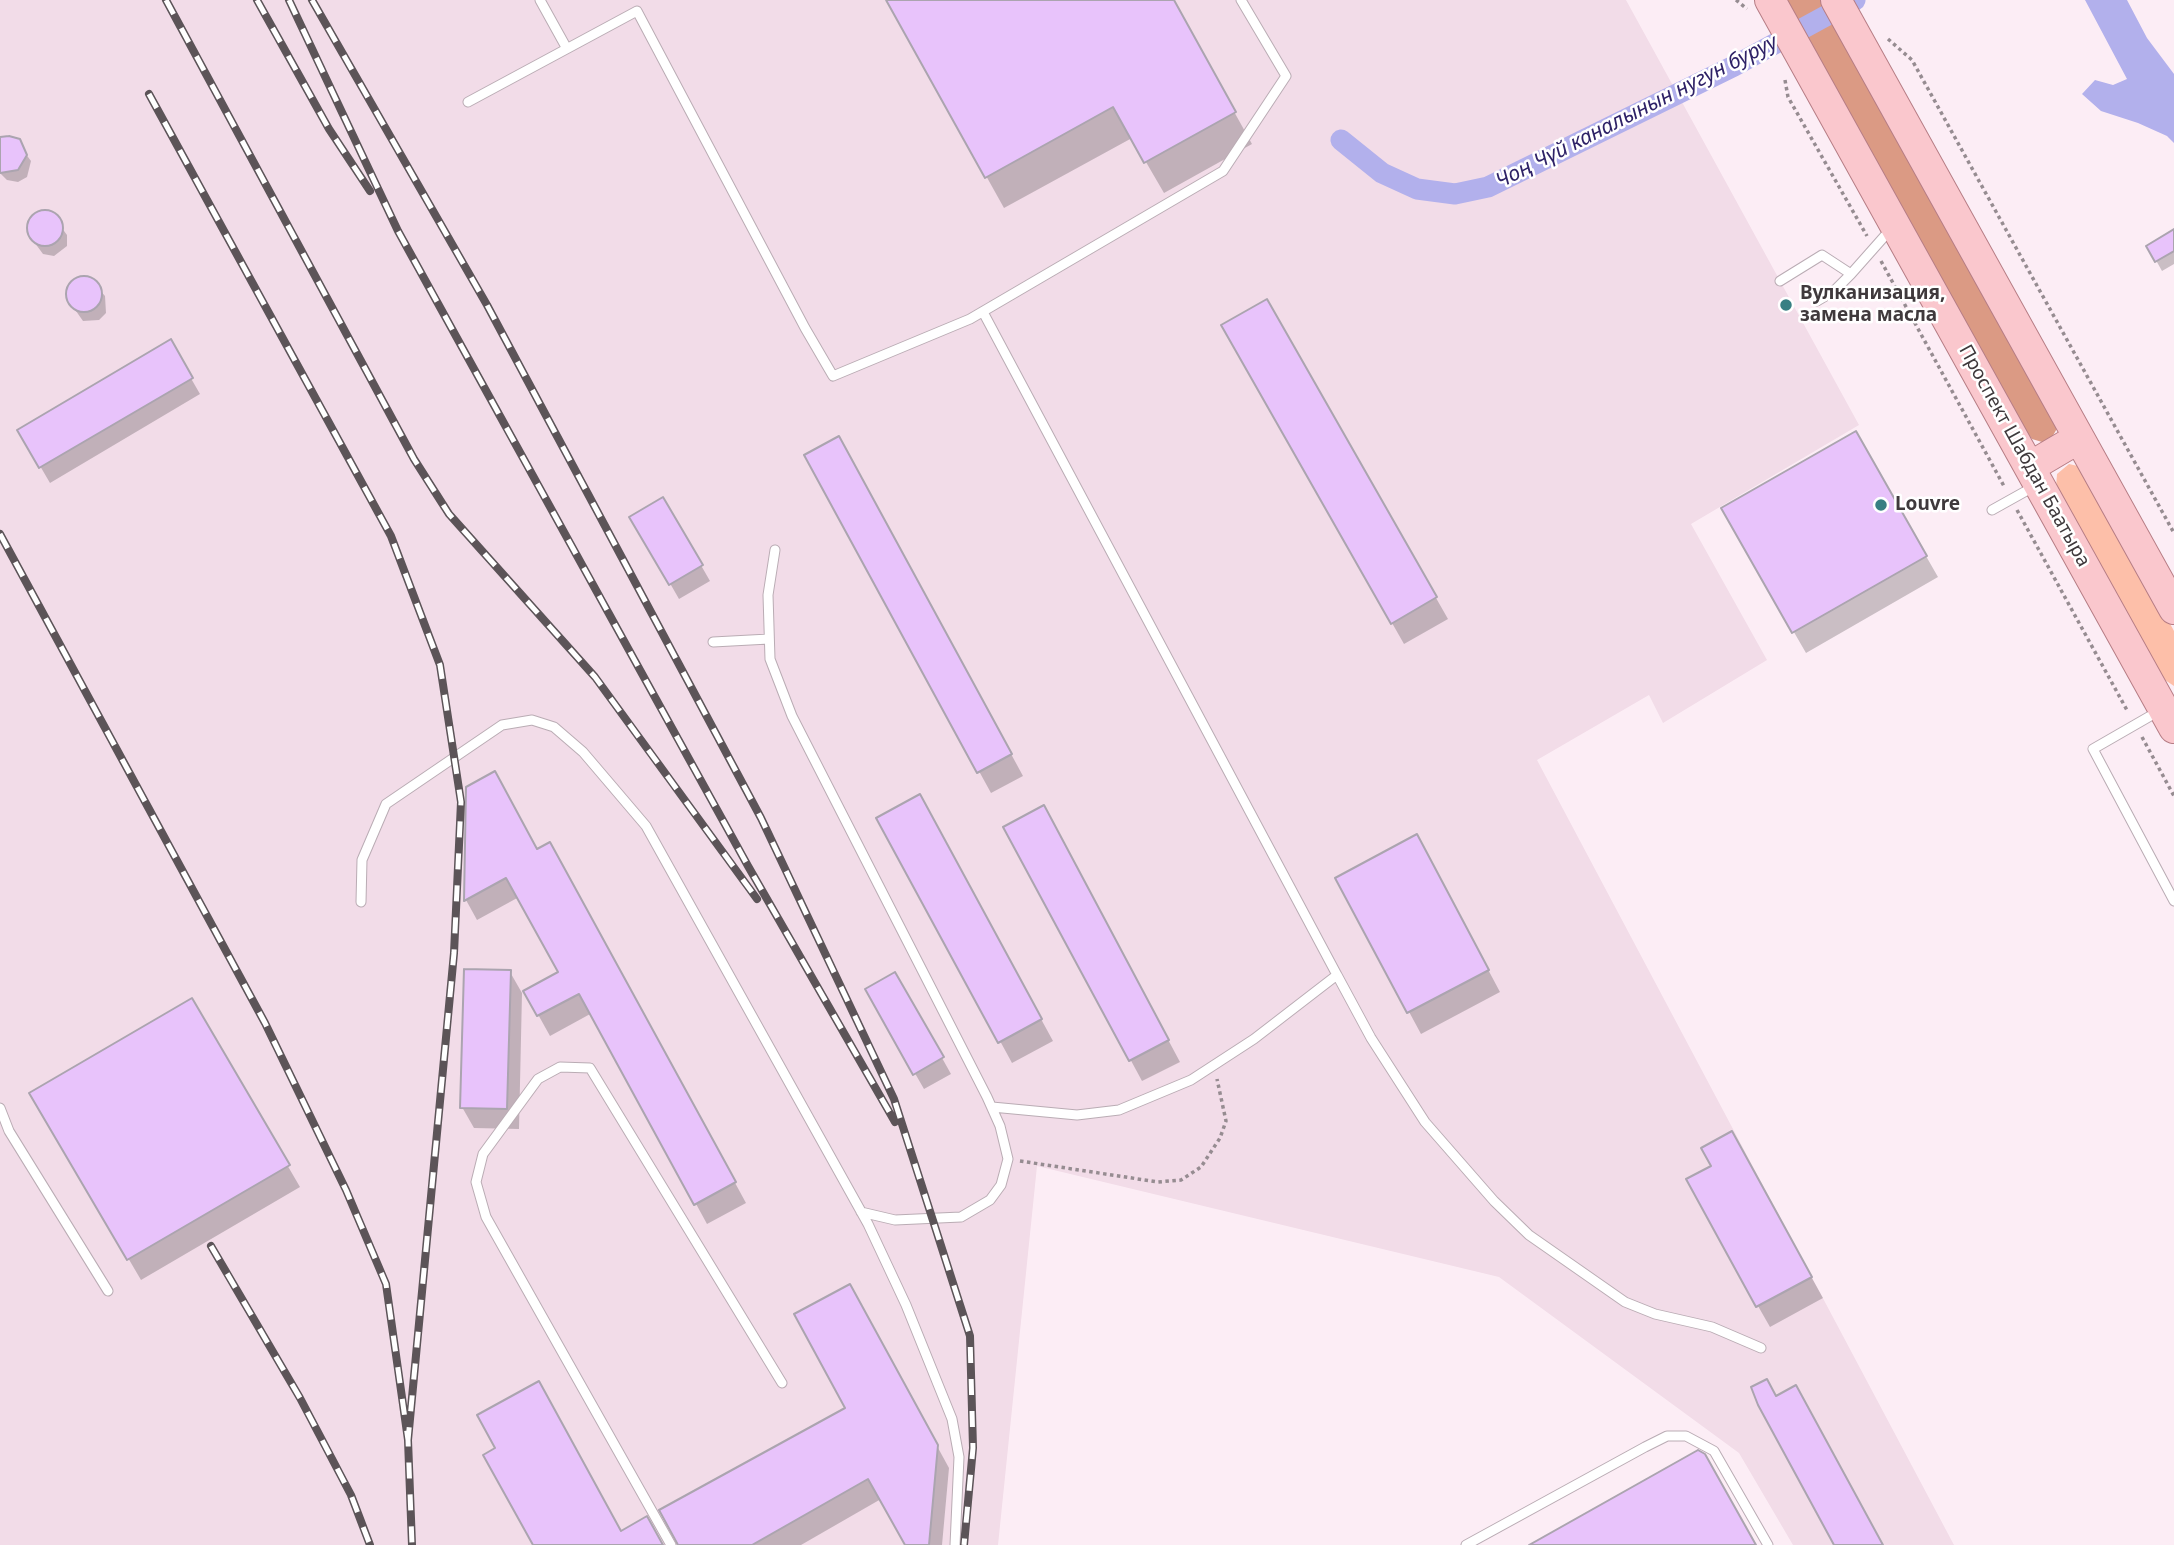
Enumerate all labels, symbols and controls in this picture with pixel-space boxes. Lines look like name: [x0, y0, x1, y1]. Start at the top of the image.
water label: Чоң Чүй каналынын нугун буруу: [1492, 30, 1782, 194]
place label: Вулканизация, замена масла: [1800, 283, 1945, 327]
marker: Вулканизация, замена масла: [1778, 297, 1794, 313]
street label: Проспект Шабдан Баатыра: [1953, 341, 2095, 571]
place label: Louvre: [1895, 494, 1960, 516]
marker: Louvre: [1873, 497, 1889, 513]

